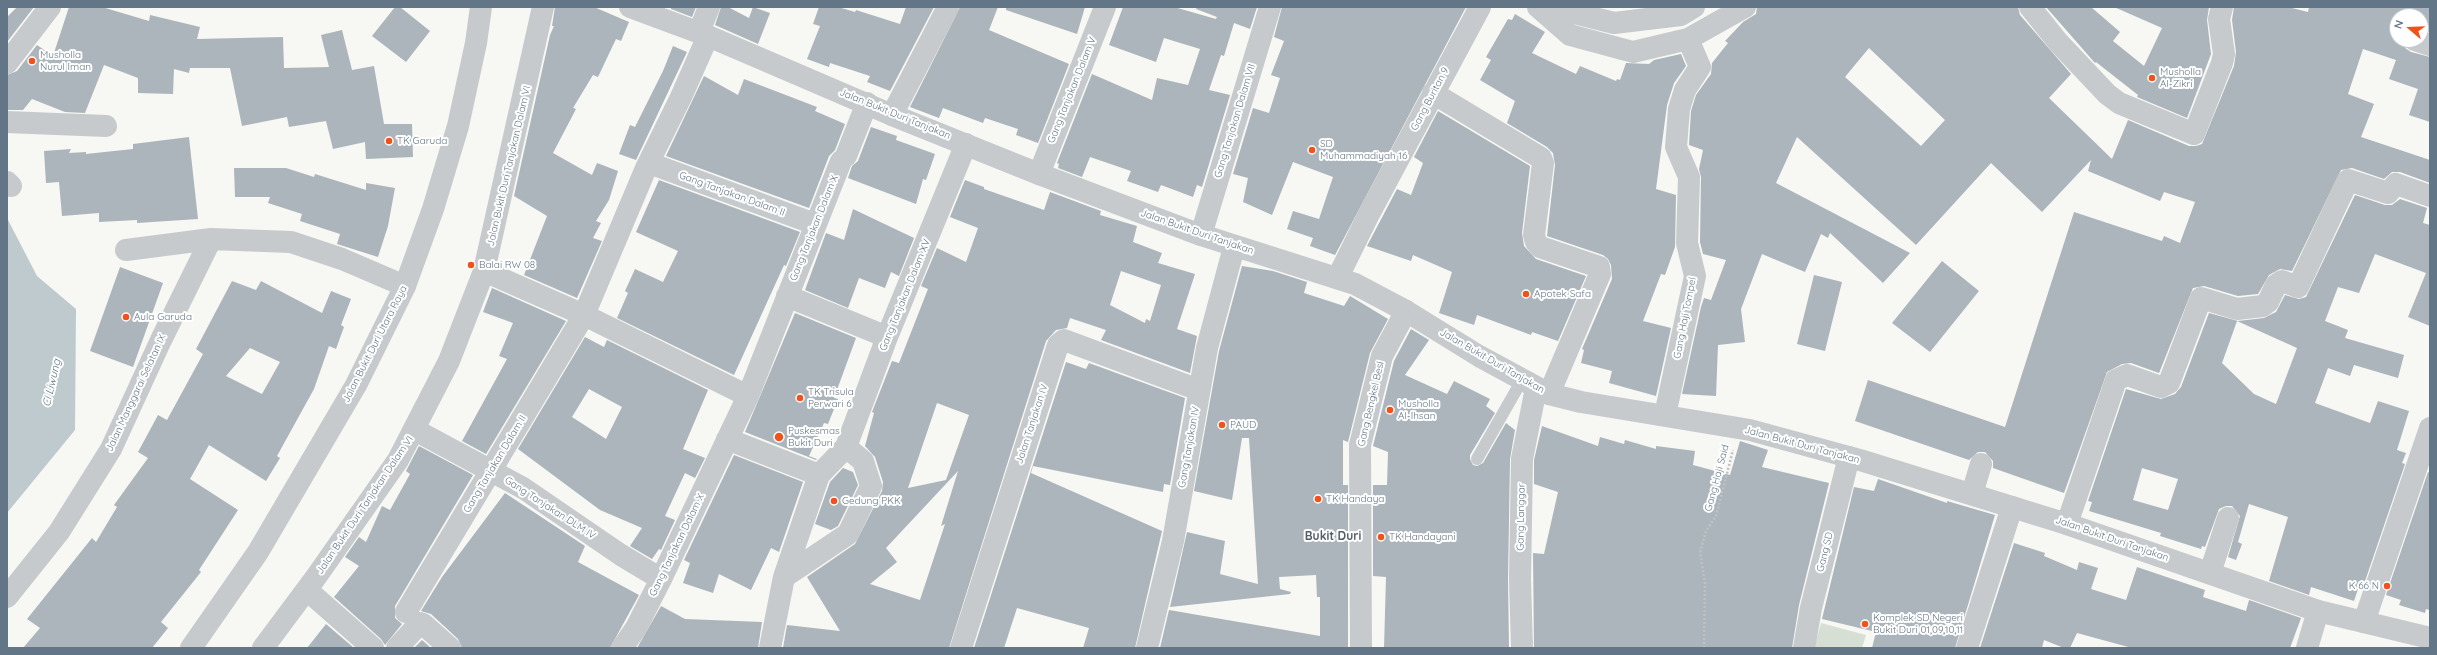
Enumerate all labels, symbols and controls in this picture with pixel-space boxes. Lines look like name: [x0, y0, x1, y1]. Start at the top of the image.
north arrow: [2389, 8, 2429, 48]
text: N: [2391, 18, 2407, 31]
street label: Gang Tanjakan Dalam V: [1045, 35, 1099, 145]
place label: Musholla Nurul Iman: [40, 49, 91, 72]
marker: Musholla Nurul Iman: [27, 56, 37, 66]
street label: Gang Tanjakan Dalam VII: [1212, 63, 1258, 179]
street label: Gang Buritan 9: [1408, 65, 1452, 133]
place label: Musholla Al-Zikri: [2160, 66, 2201, 90]
marker: Musholla Al-Zikri: [2147, 73, 2157, 83]
street label: Jalan Bukit Duri Tanjakan Dalam VI: [485, 85, 533, 247]
street label: Jalan Bukit Duri Tanjakan: [838, 86, 952, 142]
place label: TK Garuda: [397, 135, 447, 147]
marker: TK Garuda: [384, 136, 394, 146]
place label: SD Muhammadiyah 16: [1320, 138, 1407, 162]
marker: SD Muhammadiyah 16: [1307, 145, 1317, 155]
street label: Gang Tanjakan Dalam II: [677, 169, 787, 219]
street label: Gang Tanjakan Dalam X: [787, 173, 841, 283]
street label: Jalan Bukit Duri Tanjakan: [1139, 207, 1255, 257]
street label: Gang Tanjakan Dalam XV: [877, 237, 933, 353]
place label: Balai RW 08: [479, 259, 535, 271]
marker: Balai RW 08: [466, 260, 476, 270]
street label: Gang Haji Tompel: [1671, 276, 1699, 360]
street label: Jalan Bukit Duri Utara Raya: [340, 283, 410, 405]
place label: Apotek Safa: [1534, 288, 1591, 300]
marker: Apotek Safa: [1521, 289, 1531, 299]
place label: Aula Garuda: [134, 311, 192, 323]
marker: Aula Garuda: [121, 312, 131, 322]
street label: Jalan Bukit Duri Tanjakan: [1438, 326, 1546, 396]
street label: Jalan Manggarai Selatan IX: [104, 332, 168, 454]
water label: Ci Liwung: [40, 358, 64, 408]
street label: Gang Bengkel Besi: [1355, 360, 1387, 448]
street label: Jalan Tanjakan IV: [1013, 383, 1051, 465]
place label: TK Trisula Perwari 6: [808, 386, 854, 410]
marker: TK Trisula Perwari 6: [795, 393, 805, 403]
place label: Musholla Al-Ihsan: [1398, 398, 1439, 422]
street label: Gang Tanjakan IV: [1176, 405, 1202, 489]
marker: Musholla Al-Ihsan: [1385, 405, 1395, 415]
street label: Gang Tanjakan Dalam II: [461, 413, 529, 515]
place label: PAUD: [1230, 419, 1256, 431]
marker: PAUD: [1217, 420, 1227, 430]
street label: Jalan Bukit Duri Tanjakan: [1743, 424, 1861, 466]
place label: Puskesmas Bukit Duri: [788, 425, 840, 448]
marker: Puskesmas Bukit Duri: [773, 431, 785, 443]
street label: Jalan Bukit Duri Tanjakan Dalam VI: [314, 434, 416, 576]
street label: Gang Haji Said: [1702, 443, 1732, 513]
street label: Gang Tanjakan DLM IV: [502, 474, 598, 542]
street label: Gang Langgar: [1514, 483, 1528, 551]
street label: Gang Tanjakan Dalam X: [647, 492, 707, 598]
place label: TK Handaya: [1326, 493, 1384, 505]
marker: TK Handaya: [1313, 494, 1323, 504]
place label: Gedung PKK: [842, 495, 901, 507]
marker: Gedung PKK: [829, 496, 839, 506]
street label: Jalan Bukit Duri Tanjakan: [2054, 514, 2170, 564]
district label: Bukit Duri: [1305, 529, 1361, 543]
place label: TK Handayani: [1389, 531, 1455, 543]
street label: Gang SD: [1814, 531, 1836, 573]
marker: TK Handayani: [1376, 532, 1386, 542]
place label: K 66 N: [2349, 580, 2379, 592]
marker: K 66 N: [2382, 581, 2392, 591]
place label: Komplek SD Negeri Bukit Duri 01,09,10,11: [1873, 612, 1963, 636]
marker: Komplek SD Negeri Bukit Duri 01,09,10,11: [1860, 619, 1870, 629]

